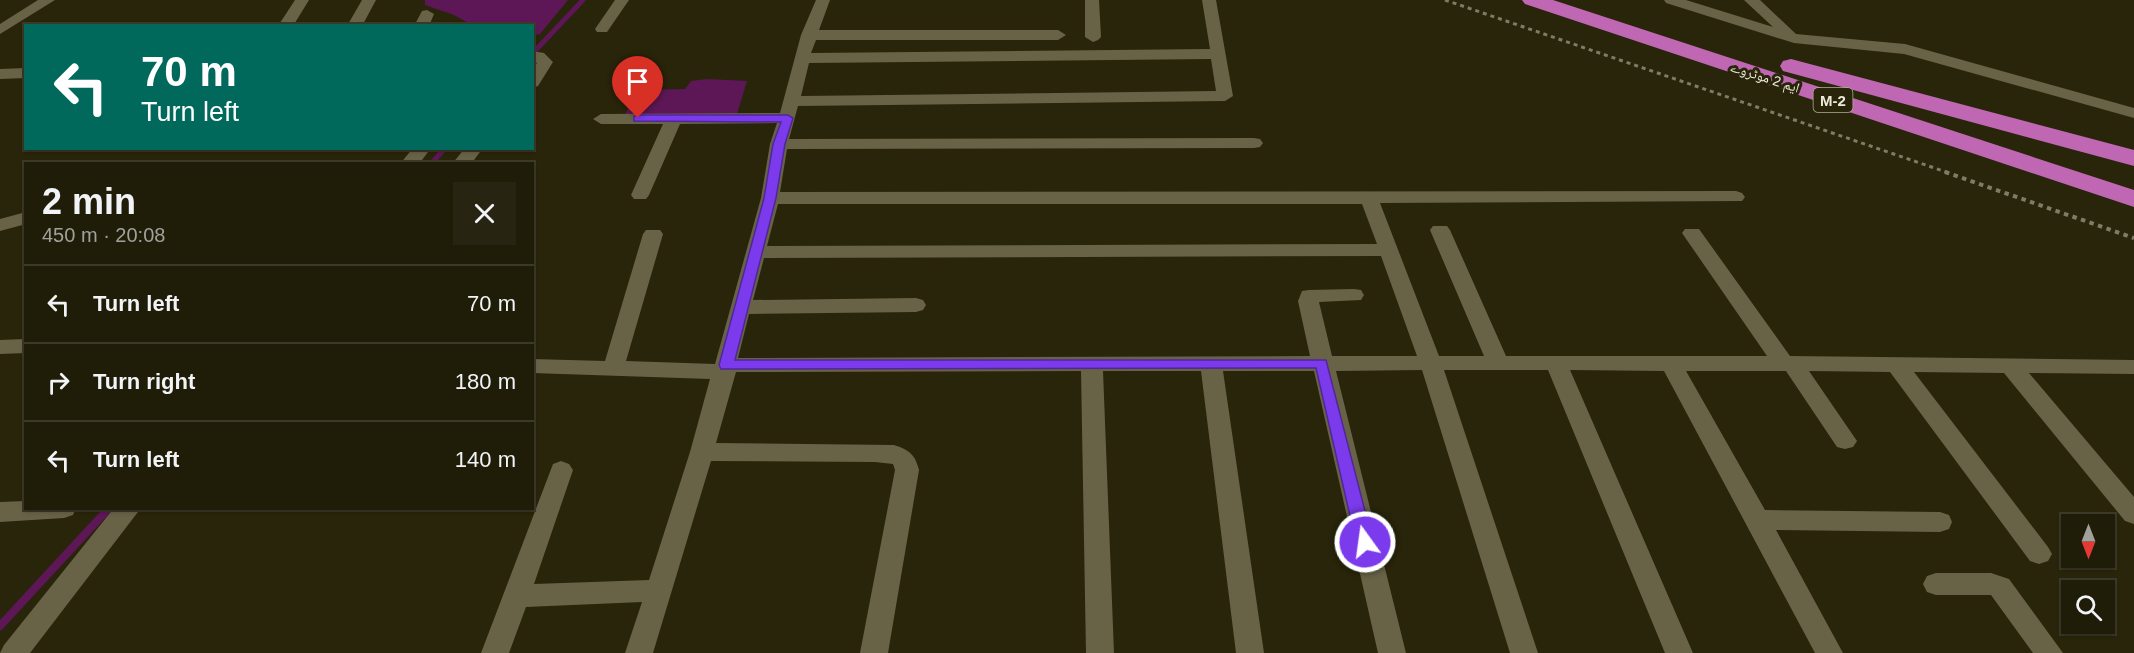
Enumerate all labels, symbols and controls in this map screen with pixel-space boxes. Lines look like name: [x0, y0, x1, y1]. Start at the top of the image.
icon: left: [42, 48, 120, 126]
text: 70 m: [141, 48, 237, 95]
pin: [612, 56, 663, 118]
street label: ایم 2 موٹروے: [1728, 58, 1802, 98]
icon: arrive: [621, 65, 654, 98]
road number: M-2: [1814, 88, 1852, 112]
text: Turn left: [141, 97, 239, 127]
text: 2 min: [42, 181, 136, 222]
button: close: [453, 182, 516, 245]
text: 450 m · 20:08: [42, 224, 165, 246]
icon: left: [42, 288, 75, 321]
text: Turn left: [93, 291, 179, 316]
text: 70 m: [467, 291, 516, 316]
icon: right: [42, 366, 75, 399]
text: Turn right: [93, 369, 195, 394]
text: 180 m: [455, 369, 516, 394]
icon: left: [42, 444, 75, 477]
text: Turn left: [93, 447, 179, 472]
text: 140 m: [455, 447, 516, 472]
position arrow: [1333, 510, 1397, 574]
north arrow: [2061, 514, 2115, 568]
map controls: [2061, 514, 2115, 634]
button: search: [2061, 580, 2115, 634]

